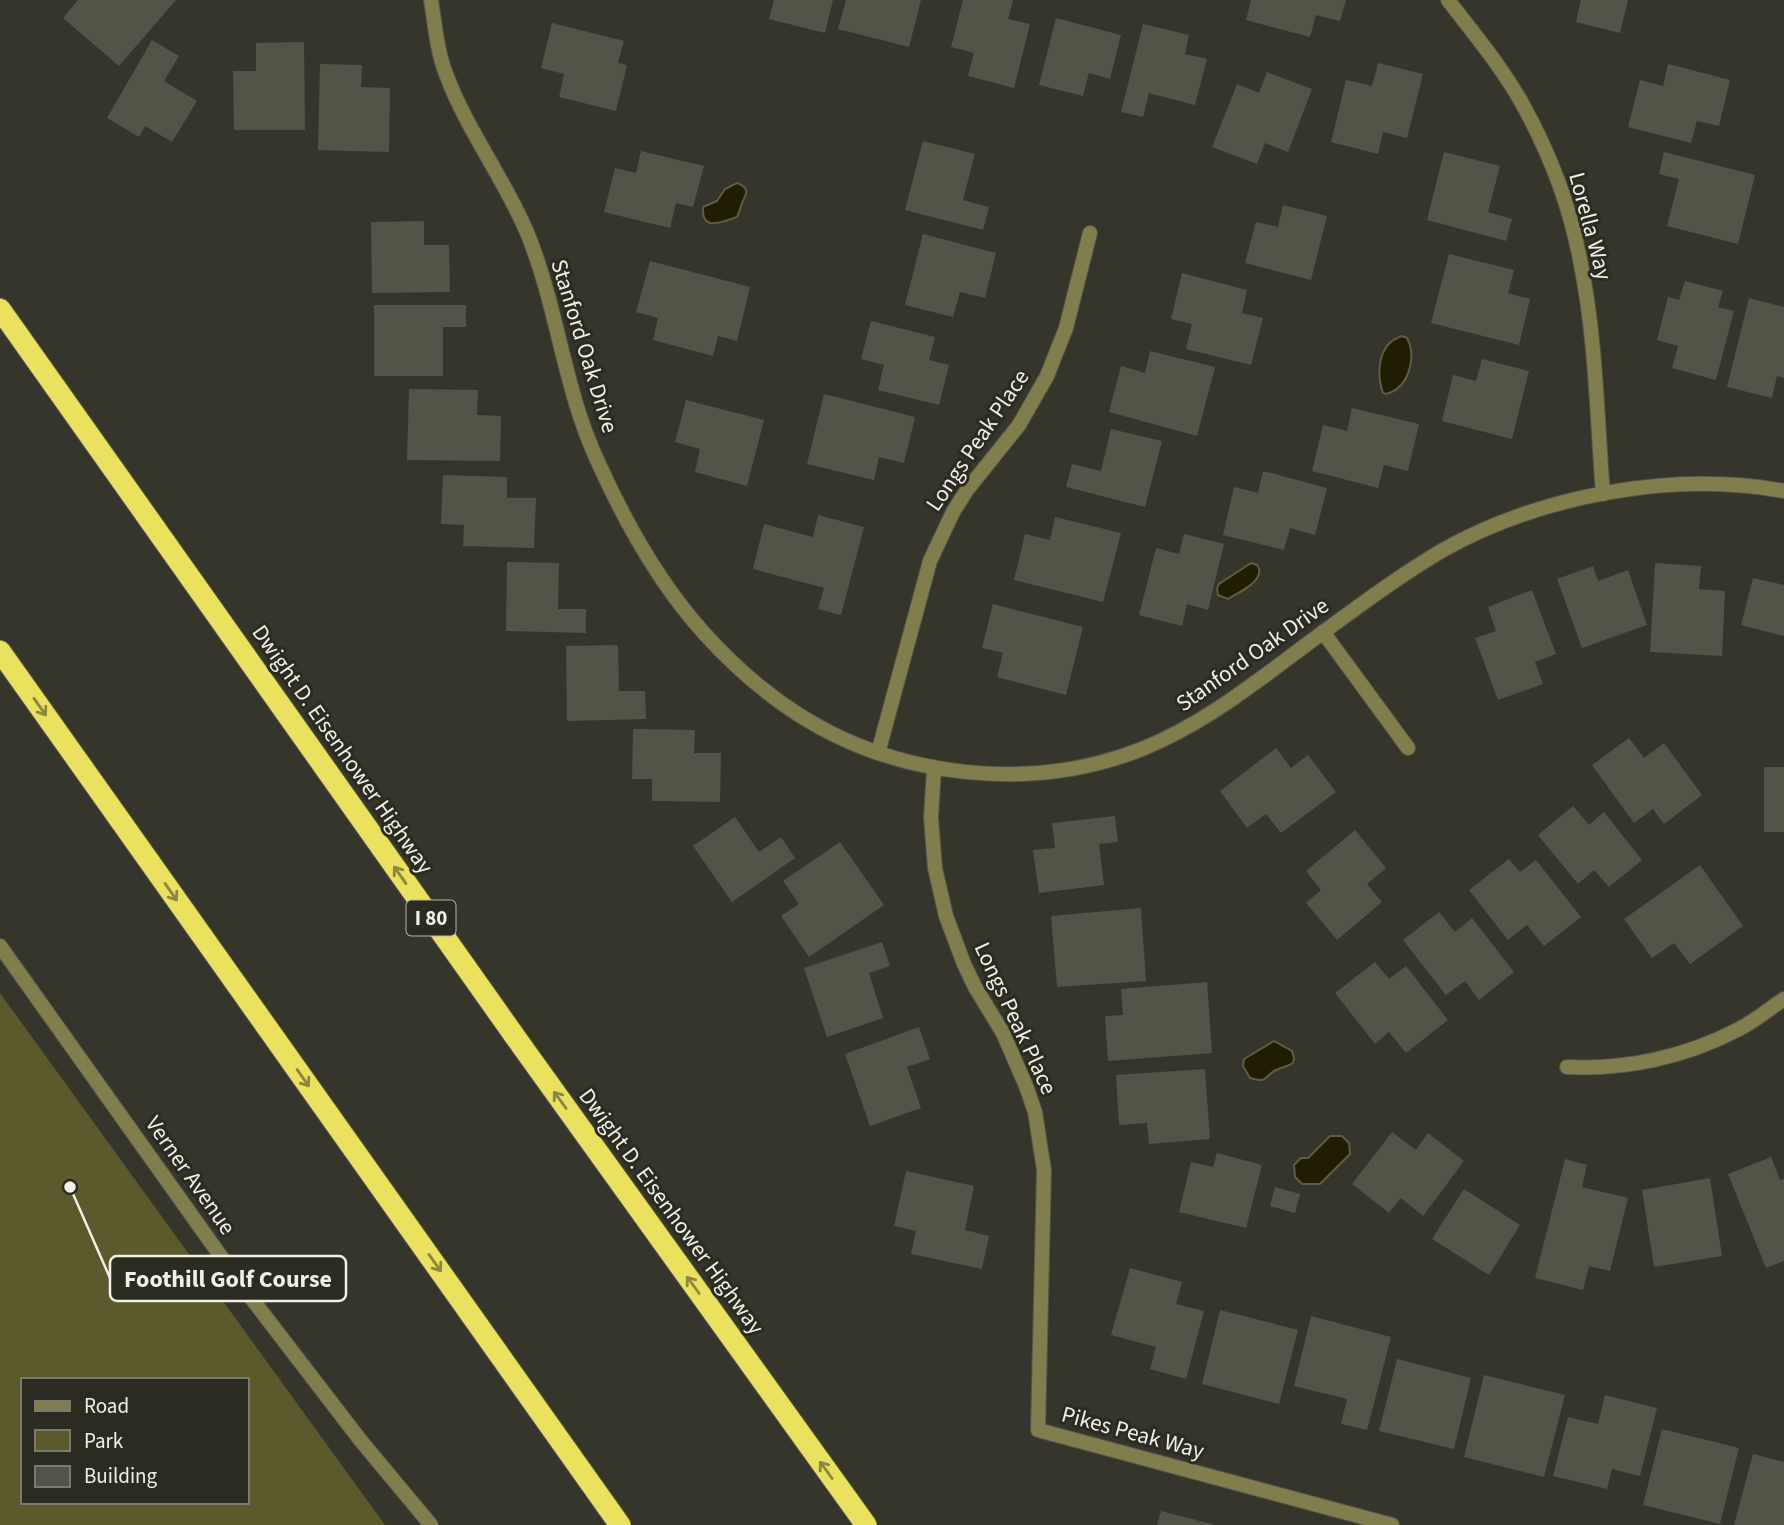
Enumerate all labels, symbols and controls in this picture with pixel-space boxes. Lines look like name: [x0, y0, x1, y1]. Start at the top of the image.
street label: Lorella Way: [1560, 168, 1621, 284]
street label: Stanford Oak Drive: [542, 255, 627, 437]
street label: Longs Peak Place: [918, 363, 1037, 518]
street label: Stanford Oak Drive: [1169, 589, 1335, 720]
street label: Dwight D. Eisenhower Highway: [244, 618, 442, 881]
one-way arrow: [32, 697, 47, 716]
one-way arrow: [393, 866, 407, 885]
one-way arrow: [164, 882, 179, 901]
road number: I 80: [406, 900, 456, 936]
street label: Longs Peak Place: [966, 937, 1065, 1100]
one-way arrow: [296, 1068, 310, 1087]
street label: Dwight D. Eisenhower Highway: [571, 1081, 773, 1342]
one-way arrow: [553, 1091, 568, 1110]
street label: Verner Avenue: [137, 1109, 244, 1241]
one-way arrow: [427, 1253, 442, 1272]
callout: Foothill Golf Course: [110, 1256, 346, 1301]
text: Foothill Golf Course: [124, 1262, 332, 1297]
one-way arrow: [686, 1276, 701, 1295]
legend: [21, 1378, 248, 1504]
text: Road: [84, 1391, 129, 1421]
street label: Pikes Peak Way: [1058, 1398, 1208, 1467]
text: Park: [84, 1426, 124, 1456]
text: Building: [84, 1461, 158, 1491]
one-way arrow: [819, 1461, 833, 1480]

